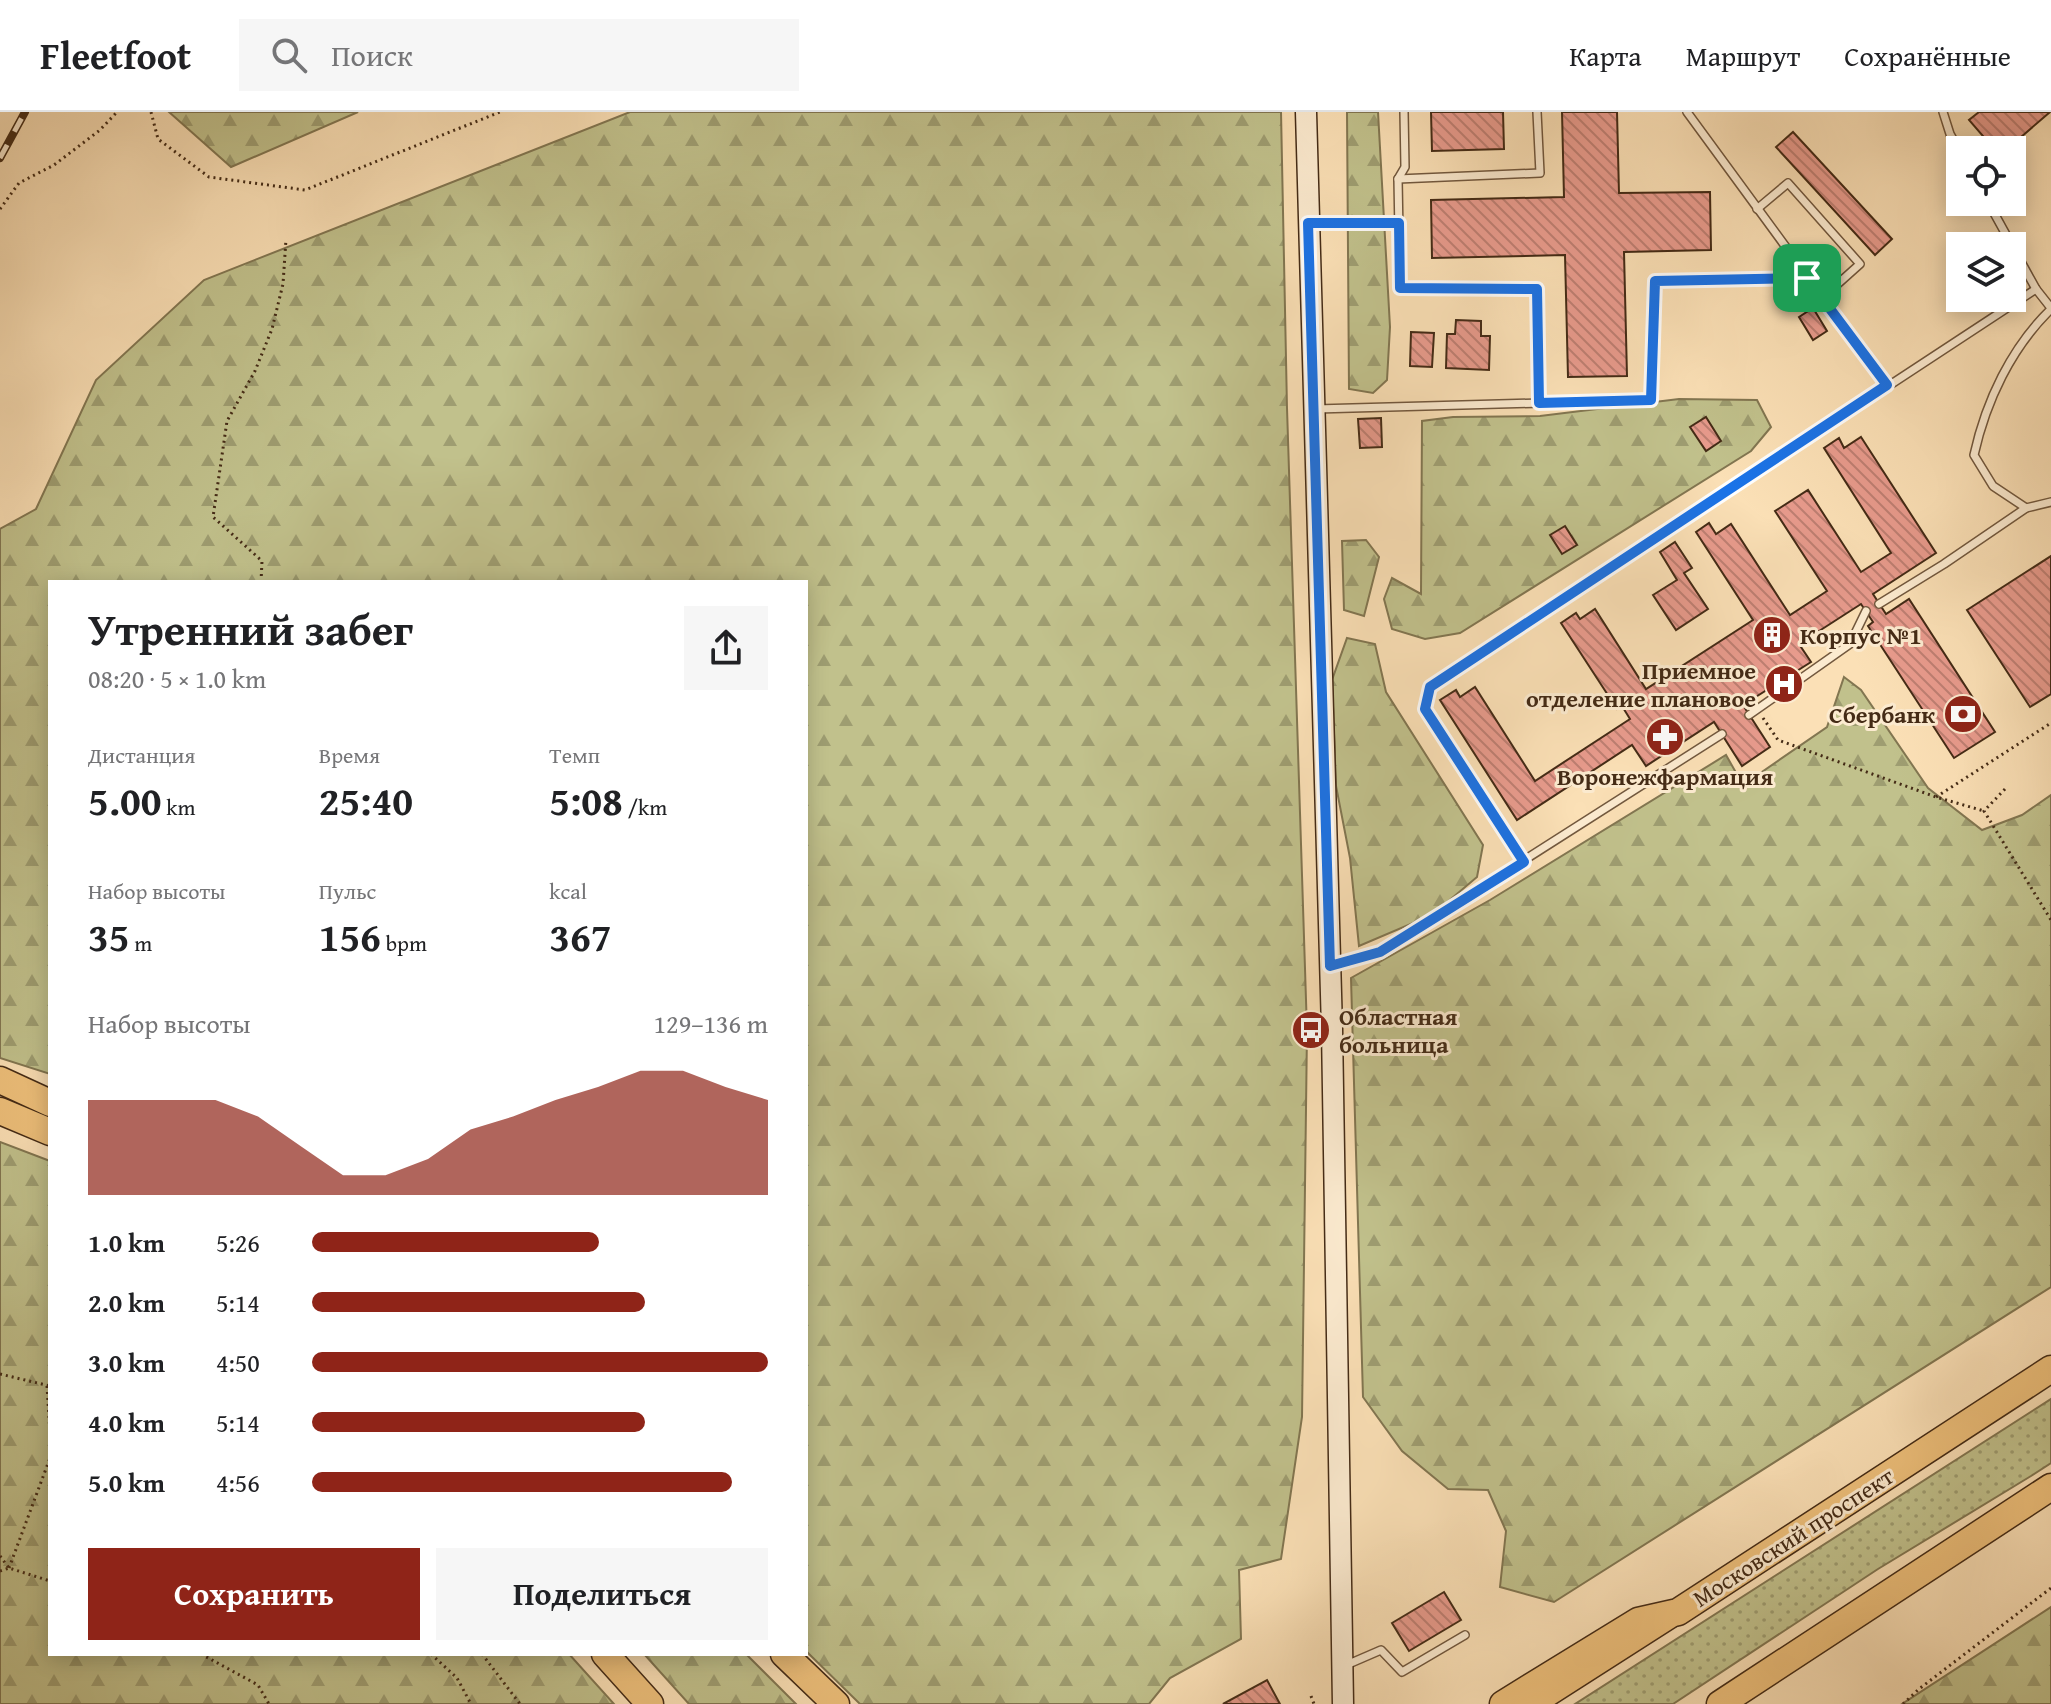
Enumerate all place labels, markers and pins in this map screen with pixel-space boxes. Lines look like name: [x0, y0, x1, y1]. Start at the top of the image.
pin: [1773, 244, 1841, 312]
building icon: Корпус №1: [1751, 614, 1793, 656]
place label: Корпус №1: [1800, 618, 1922, 653]
place label: Приемное отделение плановое: [1526, 653, 1756, 716]
hospital icon: Приемное отделение плановое: [1763, 663, 1805, 705]
bank icon: Сбербанк: [1942, 693, 1984, 735]
place label: Сбербанк: [1829, 697, 1935, 732]
pharmacy icon: Воронежфармация: [1644, 716, 1686, 758]
place label: Воронежфармация: [1557, 759, 1773, 794]
place label: Областная больница: [1339, 999, 1457, 1062]
bus stop icon: Областная больница: [1290, 1009, 1332, 1051]

